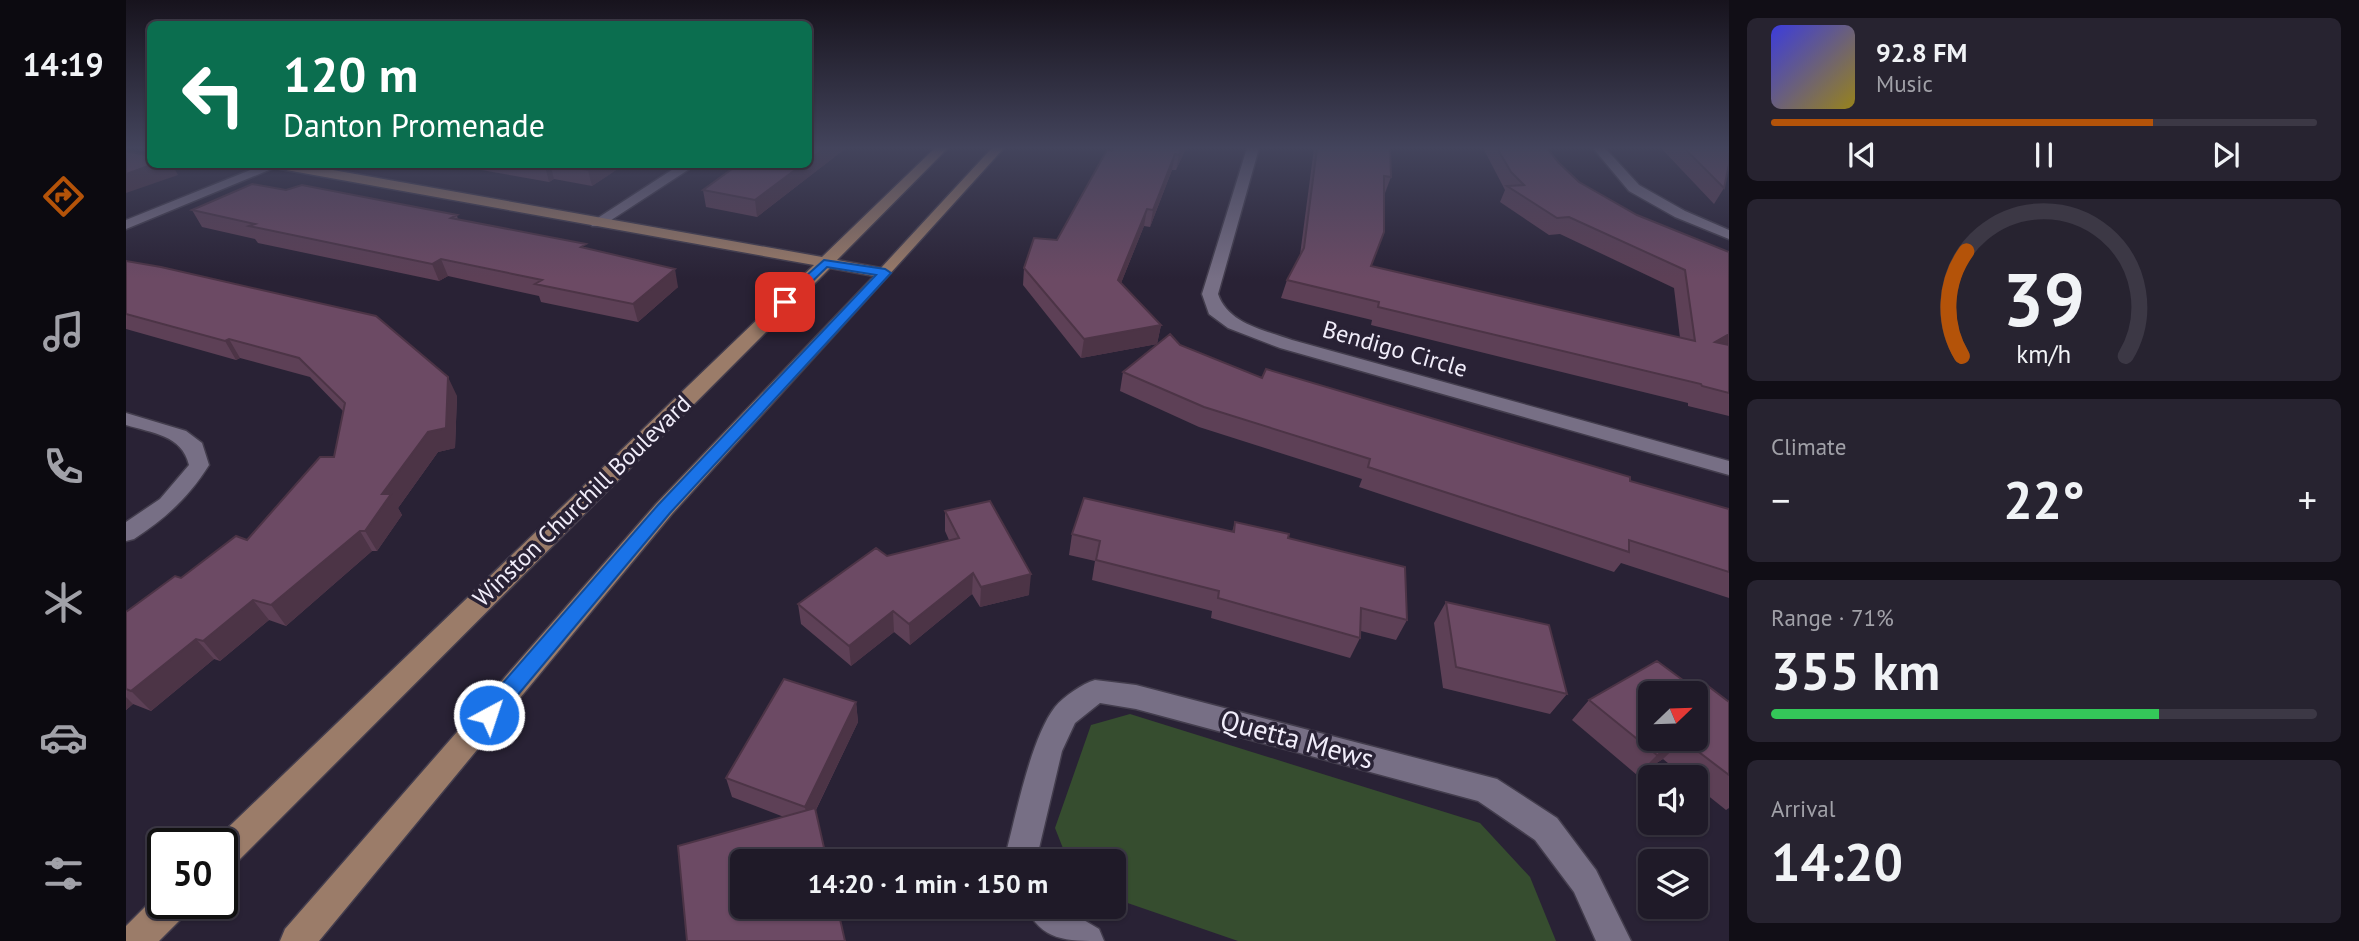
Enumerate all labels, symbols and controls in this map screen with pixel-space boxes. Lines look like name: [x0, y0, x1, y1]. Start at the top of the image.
text: 92.8 FM: [1876, 36, 1967, 69]
text: 120 m: [283, 42, 418, 106]
text: 14:19: [22, 43, 104, 85]
icon: left: [168, 49, 259, 140]
text: Music: [1876, 69, 1933, 98]
text: Danton Promenade: [283, 104, 545, 146]
icon: previous: [1843, 136, 1881, 174]
icon: pause: [2025, 136, 2063, 174]
icon: next: [2207, 136, 2245, 174]
icon: directions: [39, 172, 88, 221]
text: 39: [2003, 252, 2085, 346]
pin: [755, 272, 815, 332]
icon: arrive: [766, 283, 804, 321]
icon: music: [39, 307, 88, 356]
street label: Bendigo Circle: [1319, 313, 1471, 384]
text: km/h: [2017, 338, 2071, 370]
street label: Winston Churchill Boulevard: [466, 388, 697, 613]
text: Climate: [1771, 432, 1846, 461]
icon: phone: [39, 442, 88, 491]
text: 22°: [2003, 466, 2085, 533]
text: −: [1771, 475, 1790, 524]
text: +: [2298, 475, 2317, 524]
icon: climate: [39, 578, 88, 627]
text: Range · 71%: [1771, 603, 1894, 632]
text: 355 km: [1771, 637, 1940, 704]
position arrow: [452, 678, 526, 752]
north arrow: [1638, 681, 1708, 751]
map controls: [1638, 681, 1708, 919]
street label: Quetta Mews: [1216, 700, 1378, 777]
icon: car: [39, 713, 88, 762]
button: sound: [1638, 765, 1708, 835]
text: Arrival: [1771, 794, 1835, 823]
speed limit sign: 50: [147, 828, 238, 919]
text: 14:20: [1771, 828, 1903, 895]
icon: filters: [39, 849, 88, 898]
button: layers: [1638, 849, 1708, 919]
text: 14:20 · 1 min · 150 m: [808, 867, 1048, 900]

